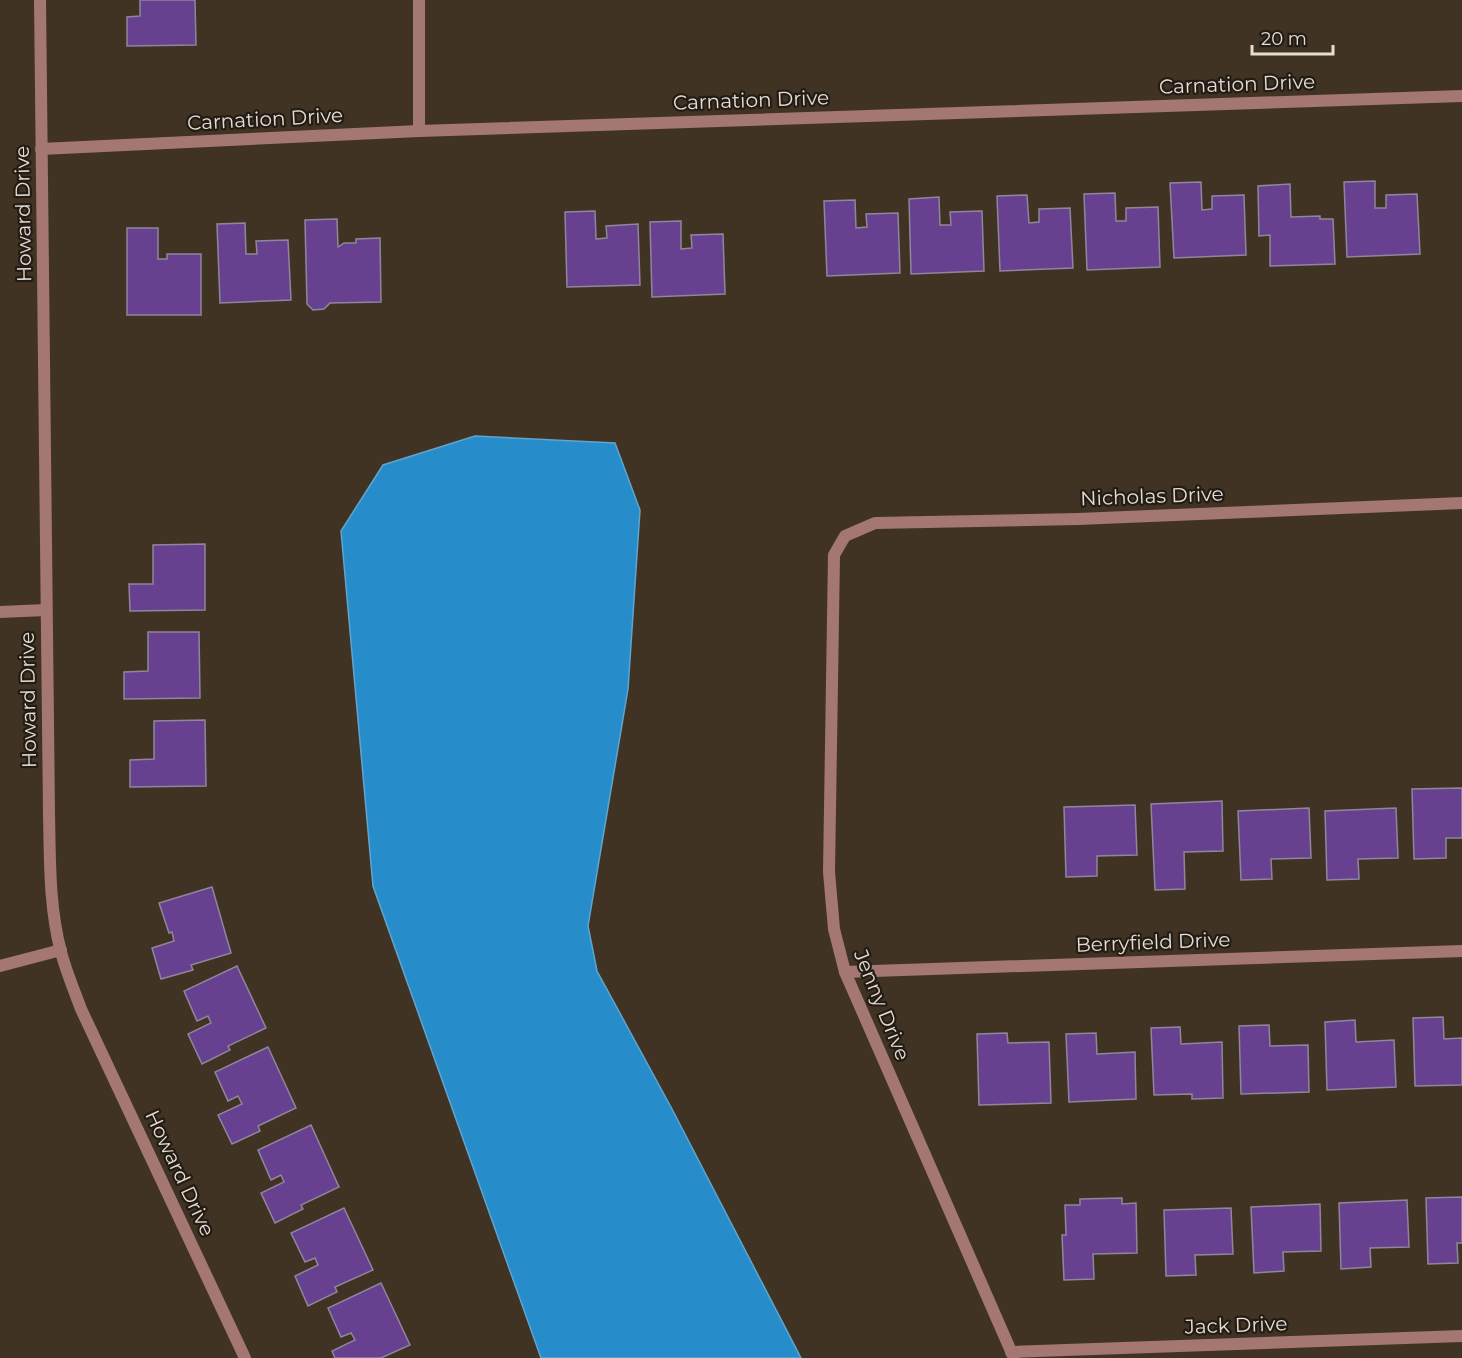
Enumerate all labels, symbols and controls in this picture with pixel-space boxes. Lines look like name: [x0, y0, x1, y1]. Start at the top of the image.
scale bar: [1252, 18, 1333, 56]
text: 20 m: [1261, 28, 1307, 50]
street label: Carnation Drive: [1159, 69, 1315, 99]
street label: Carnation Drive: [673, 85, 829, 115]
street label: Carnation Drive: [186, 103, 344, 135]
street label: Howard Drive: [10, 146, 36, 282]
street label: Nicholas Drive: [1080, 482, 1224, 510]
street label: Howard Drive: [15, 632, 41, 768]
street label: Berryfield Drive: [1075, 927, 1231, 957]
street label: Jenny Drive: [849, 945, 915, 1064]
street label: Howard Drive: [140, 1106, 220, 1240]
street label: Jack Drive: [1183, 1311, 1288, 1339]

